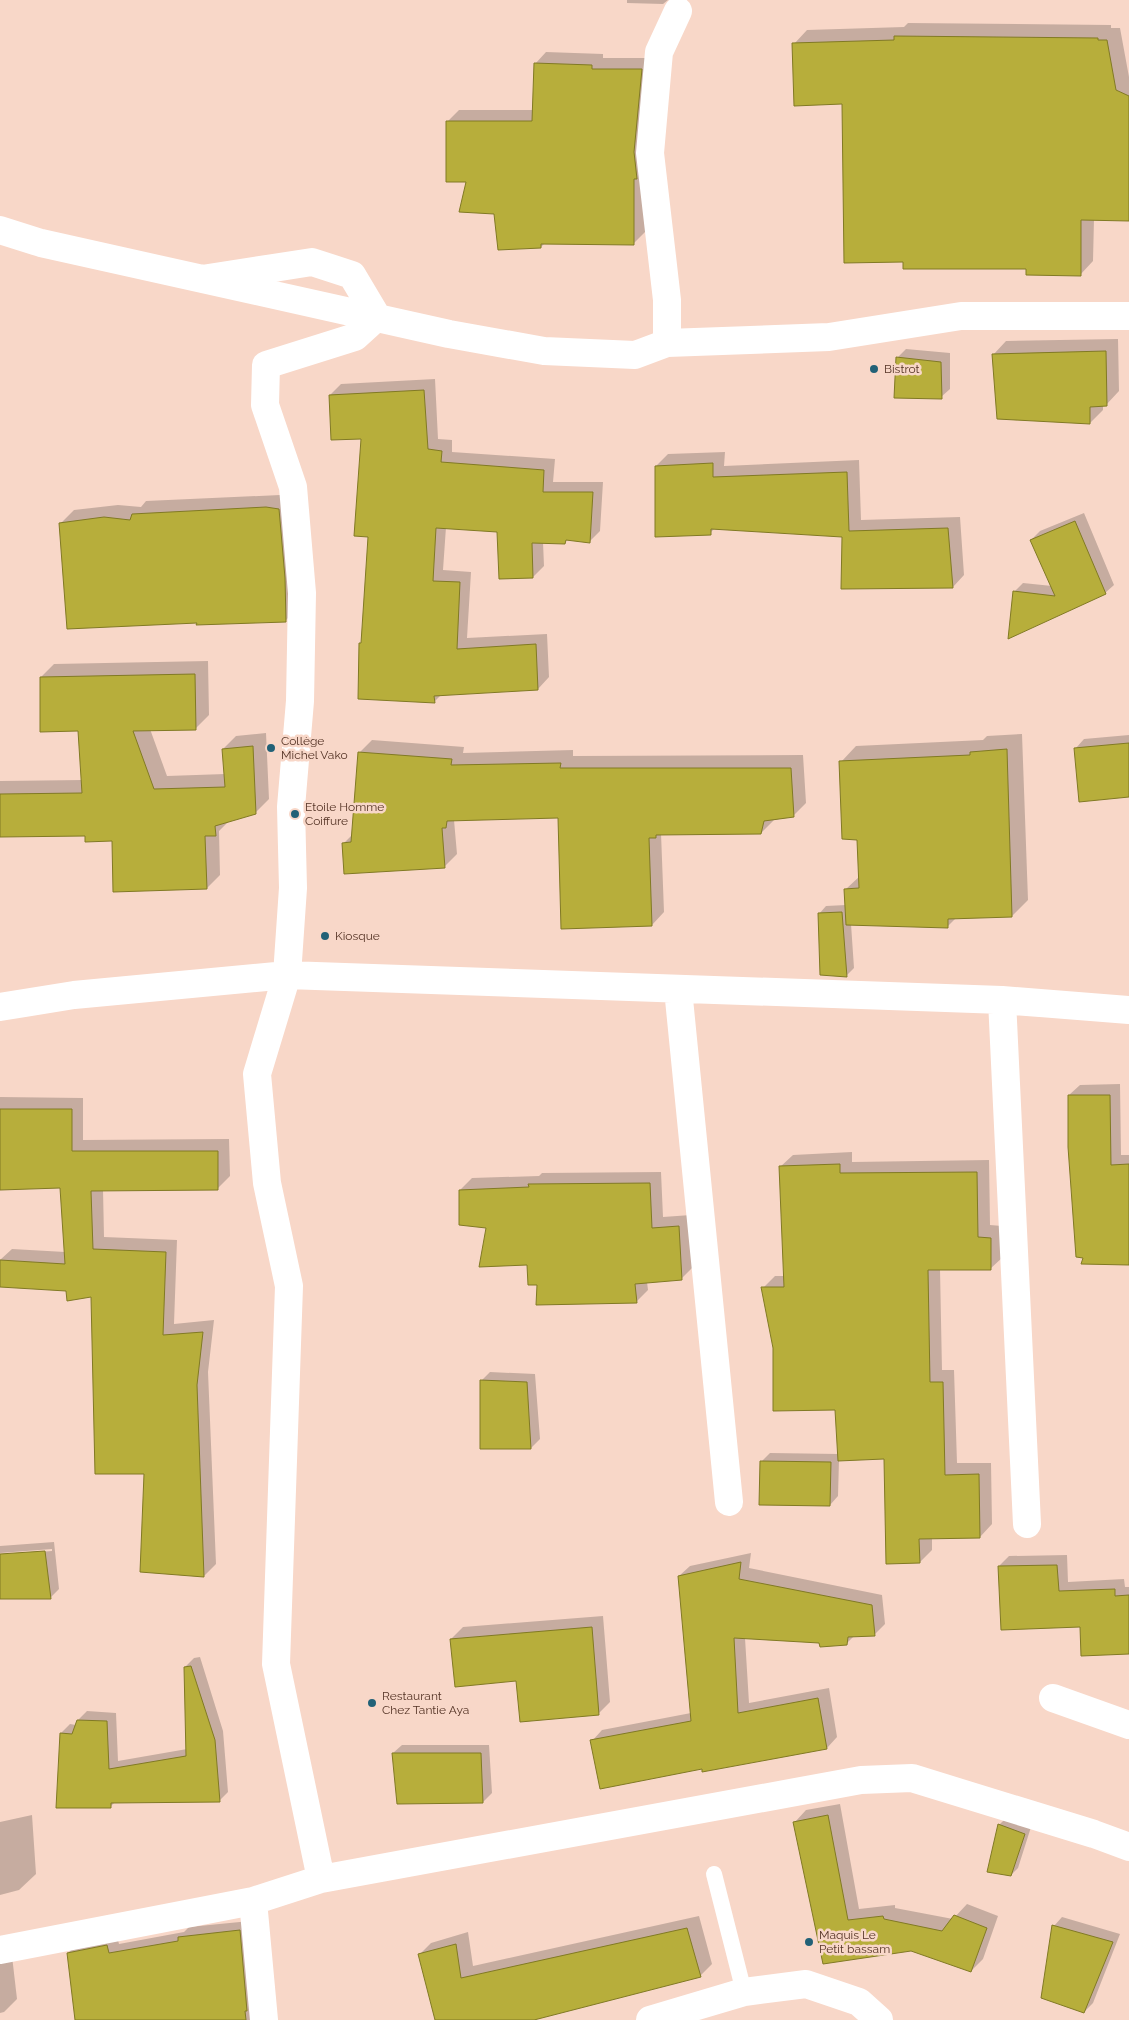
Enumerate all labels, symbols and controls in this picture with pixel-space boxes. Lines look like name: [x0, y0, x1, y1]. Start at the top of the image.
place label: Bistrot: [884, 362, 920, 376]
marker: Bistrot: [868, 363, 880, 375]
place label: Collège Michel Vako: [281, 734, 348, 762]
marker: Collège Michel Vako: [265, 742, 277, 754]
place label: Etoile Homme Coiffure: [305, 800, 384, 828]
marker: Etoile Homme Coiffure: [289, 808, 301, 820]
place label: Kiosque: [335, 929, 380, 943]
marker: Kiosque: [319, 930, 331, 942]
place label: Restaurant Chez Tantie Aya: [382, 1689, 469, 1717]
marker: Restaurant Chez Tantie Aya: [366, 1697, 378, 1709]
place label: Maquis Le Petit bassam: [819, 1928, 890, 1956]
marker: Maquis Le Petit bassam: [803, 1936, 815, 1948]

